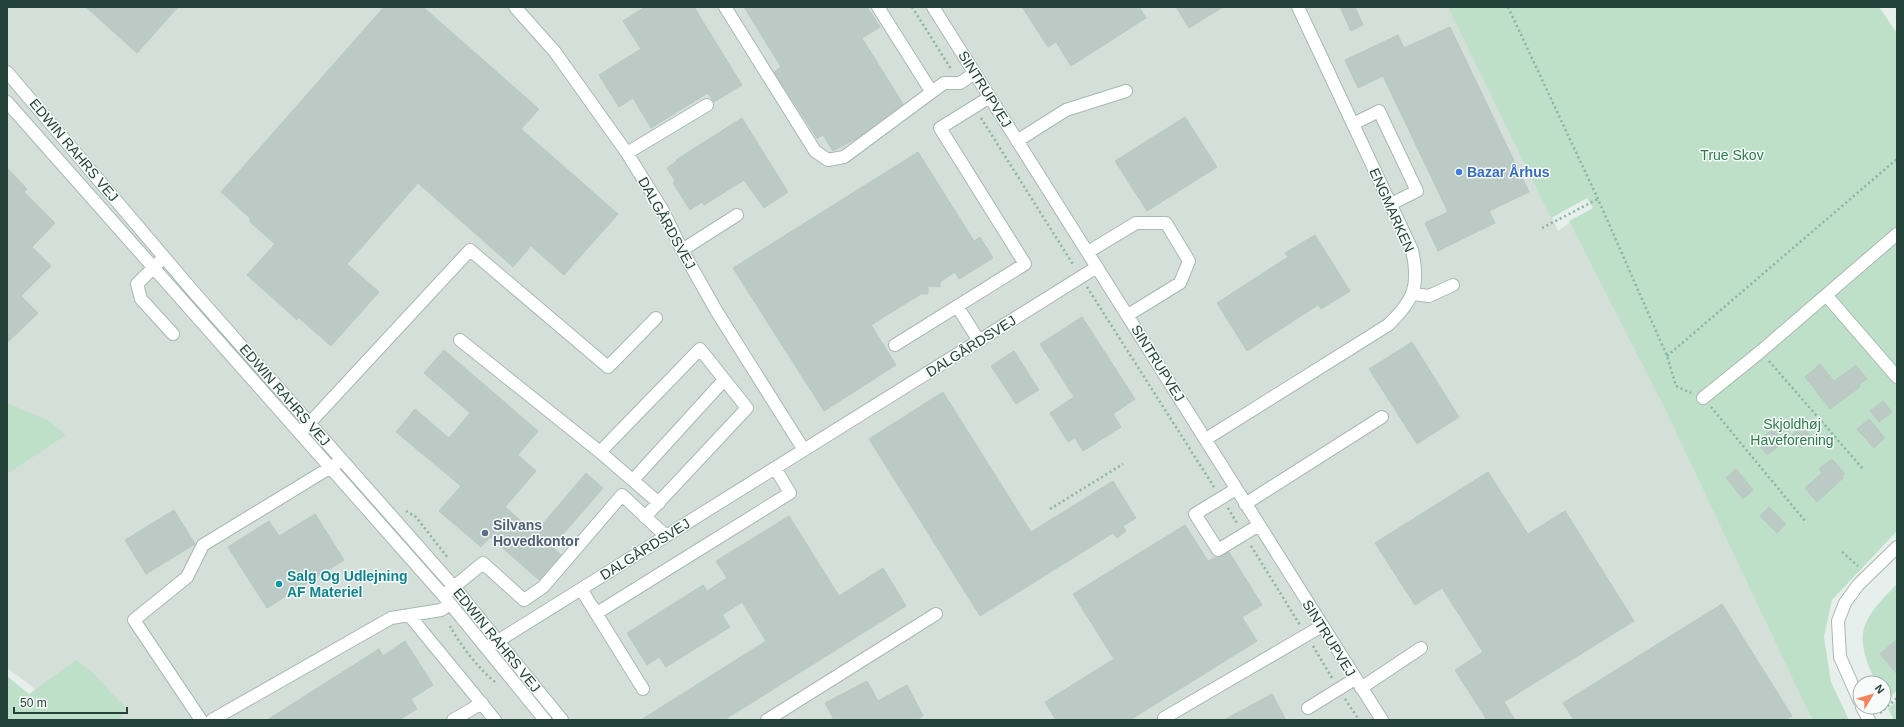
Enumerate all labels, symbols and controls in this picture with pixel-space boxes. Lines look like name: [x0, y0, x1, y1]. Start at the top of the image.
street label: SINTRUPVEJ: [955, 48, 1015, 130]
street label: EDWIN RAHRS VEJ: [26, 95, 122, 205]
park label: True Skov: [1700, 147, 1764, 163]
place label: Bazar Århus: [1467, 164, 1550, 180]
street label: ENGMARKEN: [1366, 166, 1418, 254]
marker: Bazar Århus: [1454, 167, 1464, 177]
street label: DALGÅRDSVEJ: [635, 174, 699, 272]
street label: DALGÅRDSVEJ: [923, 312, 1019, 380]
street label: SINTRUPVEJ: [1128, 322, 1188, 404]
street label: EDWIN RAHRS VEJ: [237, 341, 333, 449]
park label: Skjoldhøj Haveforening: [1750, 416, 1834, 448]
street label: DALGÅRDSVEJ: [597, 515, 693, 583]
place label: Silvans Hovedkontor: [493, 517, 580, 549]
marker: Silvans Hovedkontor: [480, 528, 490, 538]
place label: Salg Og Udlejning AF Materiel: [287, 568, 408, 600]
marker: Salg Og Udlejning AF Materiel: [274, 579, 284, 589]
street label: EDWIN RAHRS VEJ: [450, 585, 544, 695]
street label: SINTRUPVEJ: [1299, 597, 1359, 679]
north arrow: [1852, 675, 1892, 715]
text: N: [1873, 682, 1887, 696]
scale bar: [14, 689, 127, 715]
text: 50 m: [20, 696, 47, 710]

